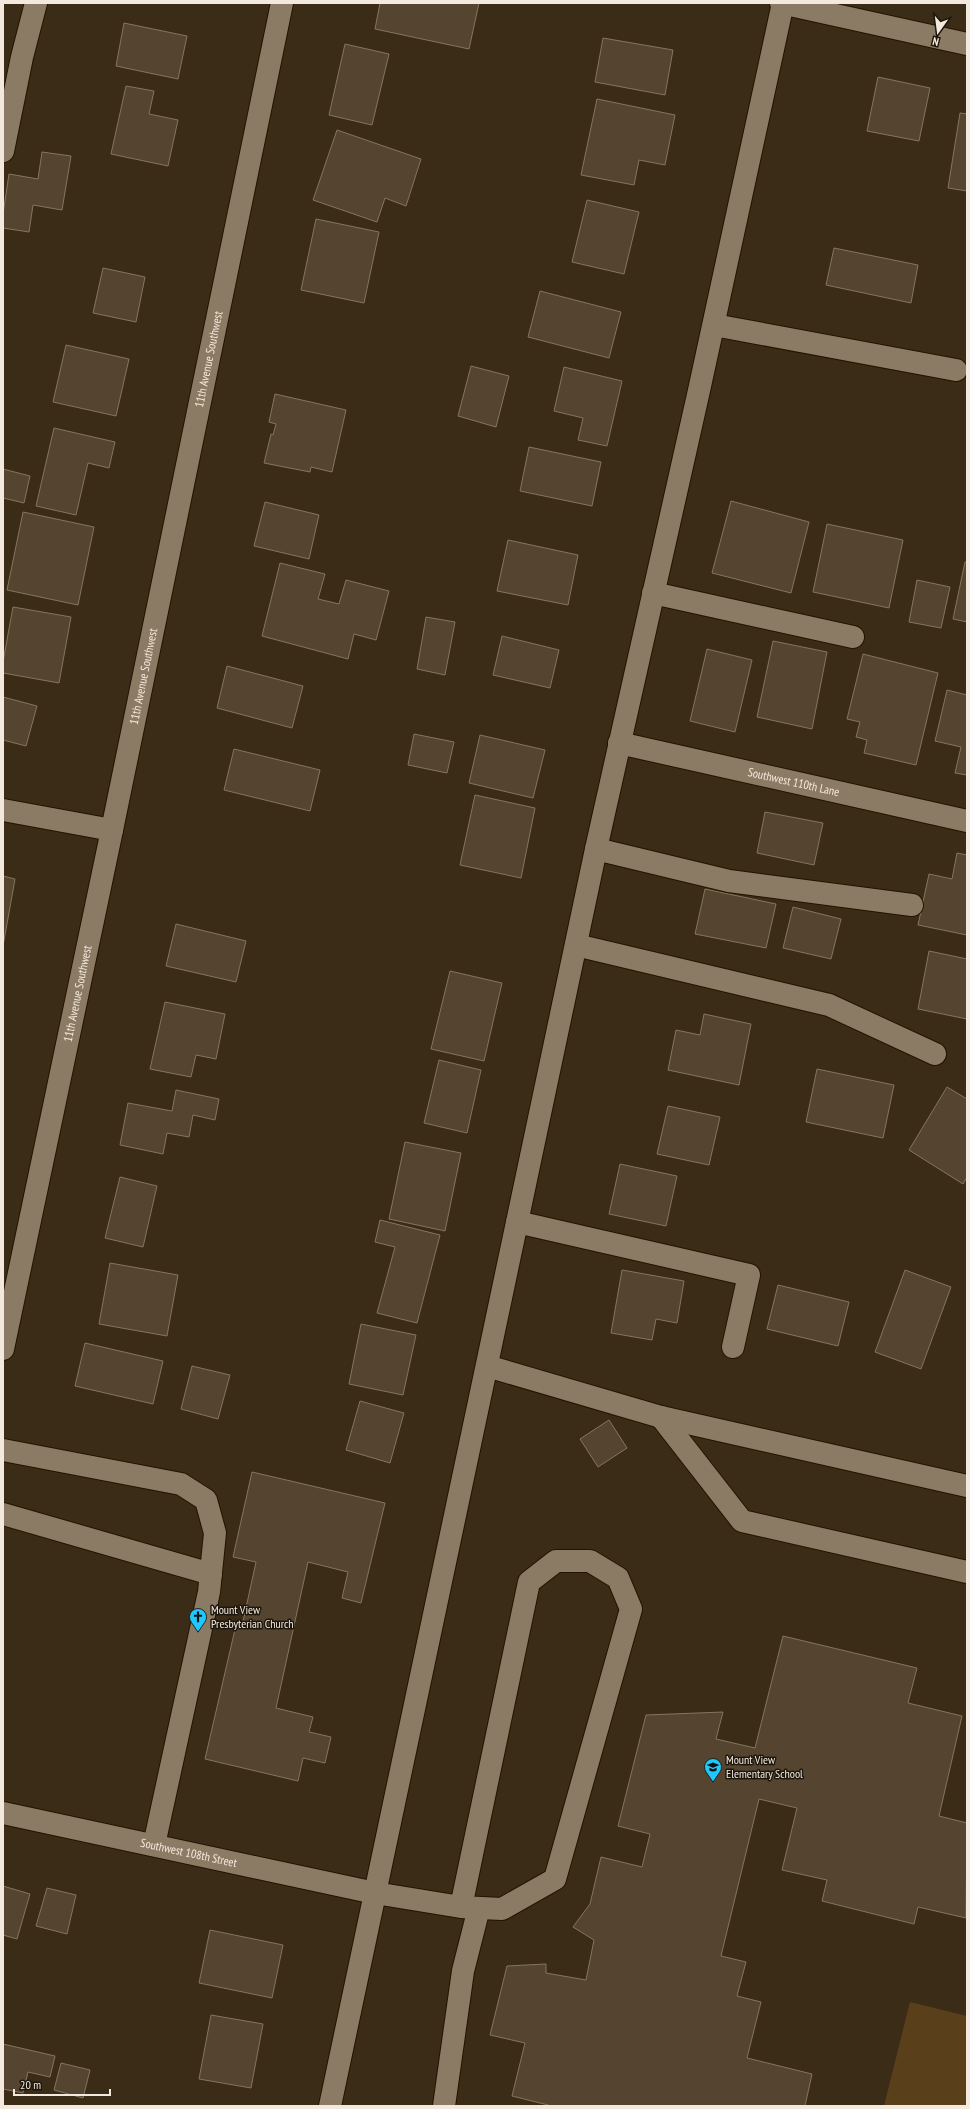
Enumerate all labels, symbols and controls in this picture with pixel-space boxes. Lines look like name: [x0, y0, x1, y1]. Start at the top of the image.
north arrow: [918, 12, 958, 52]
text: N: [931, 34, 940, 49]
street label: 11th Avenue Southwest: [191, 309, 226, 409]
street label: 11th Avenue Southwest: [126, 626, 160, 726]
street label: Southwest 110th Lane: [747, 764, 841, 799]
street label: 11th Avenue Southwest: [60, 943, 95, 1043]
place label: Mount View Presbyterian Church: [211, 1602, 293, 1631]
church icon: Mount View Presbyterian Church: [188, 1607, 208, 1632]
place label: Mount View Elementary School: [726, 1752, 803, 1781]
school or university icon: Mount View Elementary School: [703, 1757, 723, 1782]
street label: Southwest 108th Street: [139, 1835, 239, 1870]
scale bar: [14, 2071, 110, 2097]
text: 20 m: [20, 2077, 41, 2092]

